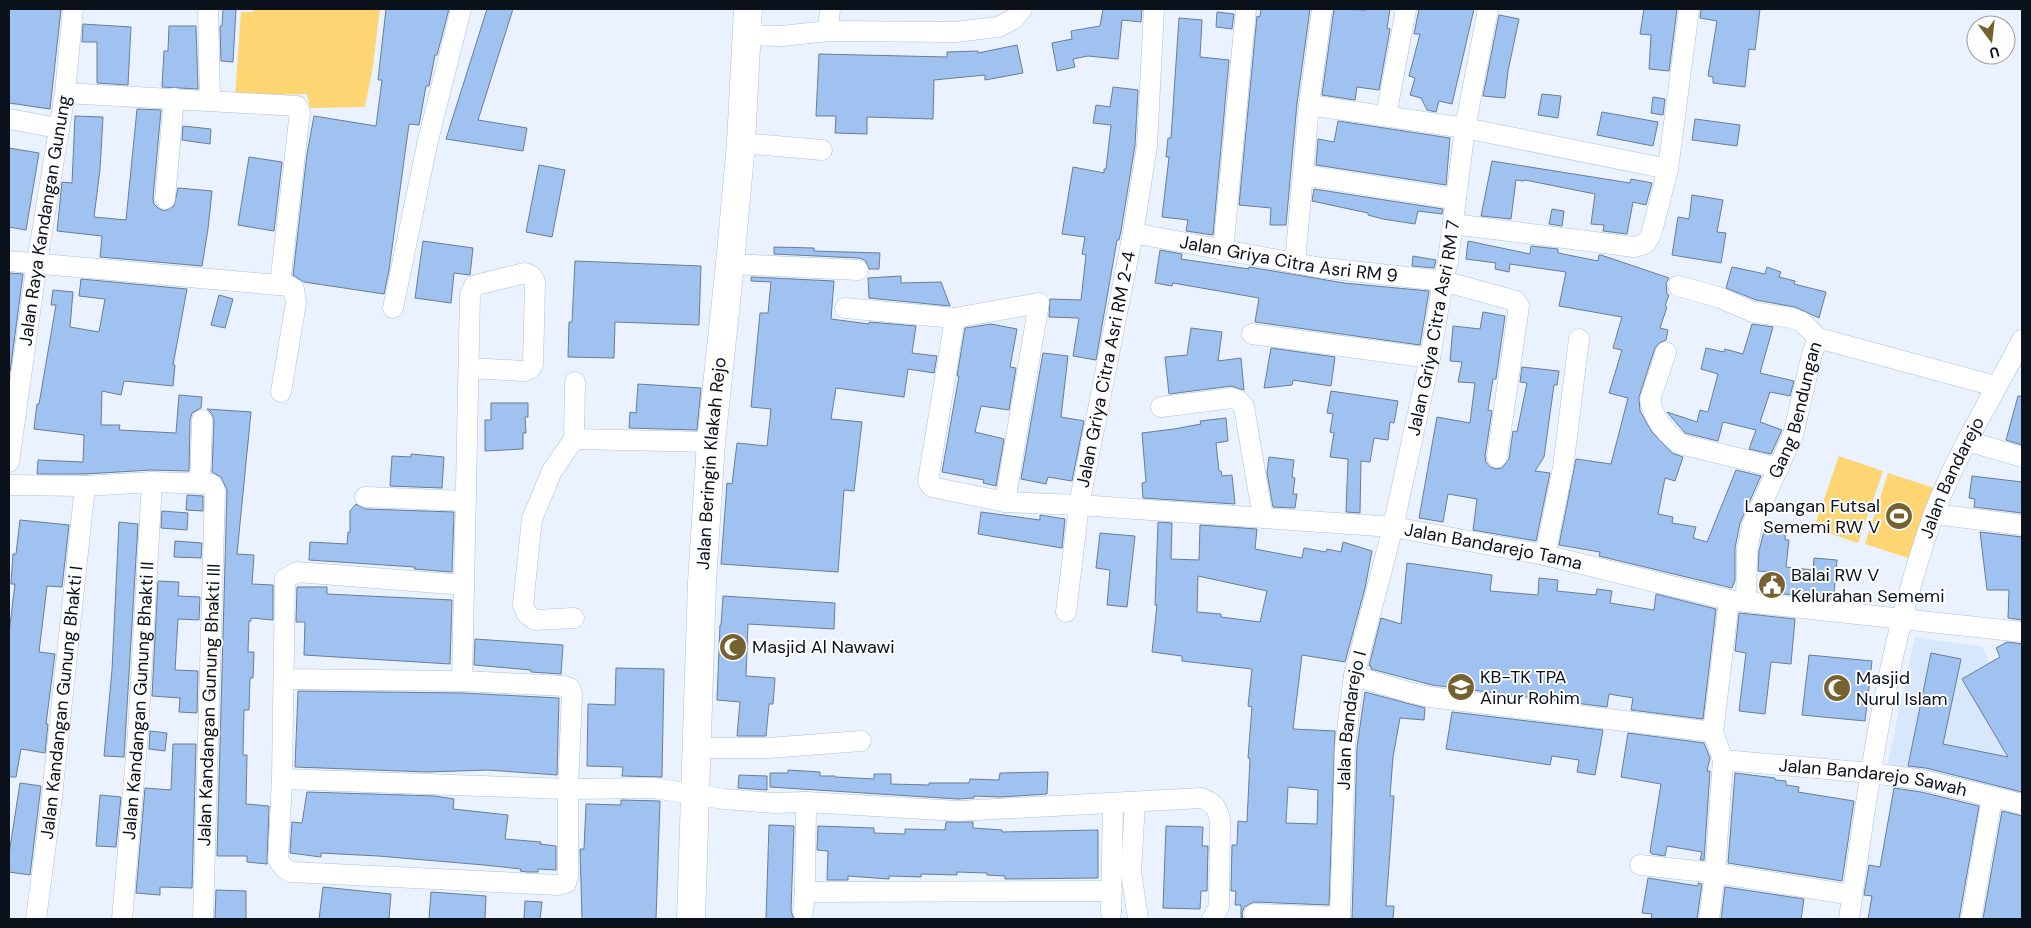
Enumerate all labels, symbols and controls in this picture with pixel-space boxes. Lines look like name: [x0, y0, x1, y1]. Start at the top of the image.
north arrow: [1966, 15, 2016, 65]
text: U: [1987, 43, 2001, 62]
street label: Jalan Raya Kandangan Gunung: [13, 93, 76, 348]
street label: Jalan Griya Citra Asri RM 7: [1401, 219, 1465, 438]
street label: Jalan Griya Citra Asri RM 9: [1178, 230, 1399, 288]
street label: Jalan Griya Citra Asri RM 2-4: [1071, 249, 1141, 490]
street label: Gang Bendungan: [1763, 338, 1828, 482]
street label: Jalan Beringin Klakah Rejo: [691, 356, 732, 571]
street label: Jalan Bandarejo: [1914, 412, 1990, 542]
place label: Lapangan Futsal Sememi RW V: [1745, 494, 1880, 539]
sports icon: Lapangan Futsal Sememi RW V: [1884, 501, 1914, 531]
street label: Jalan Bandarejo Tama: [1402, 517, 1585, 576]
street label: Jalan Kandangan Gunung Bhakti II: [117, 561, 160, 841]
street label: Jalan Kandangan Gunung Bhakti III: [192, 563, 226, 847]
place label: Balai RW V Kelurahan Sememi: [1791, 563, 1944, 608]
street label: Jalan Kandangan Gunung Bhakti I: [35, 565, 88, 841]
public building icon: Balai RW V Kelurahan Sememi: [1757, 570, 1787, 600]
mosque icon: Masjid Al Nawawi: [718, 632, 748, 662]
place label: Masjid Al Nawawi: [752, 635, 895, 659]
street label: Jalan Bandarejo I: [1332, 648, 1372, 791]
place label: KB-TK TPA Ainur Rohim: [1480, 665, 1580, 710]
place label: Masjid Nurul Islam: [1856, 666, 1948, 711]
school or university icon: KB-TK TPA Ainur Rohim: [1446, 672, 1476, 702]
mosque icon: Masjid Nurul Islam: [1822, 673, 1852, 703]
street label: Jalan Bandarejo Sawah: [1778, 753, 1969, 802]

